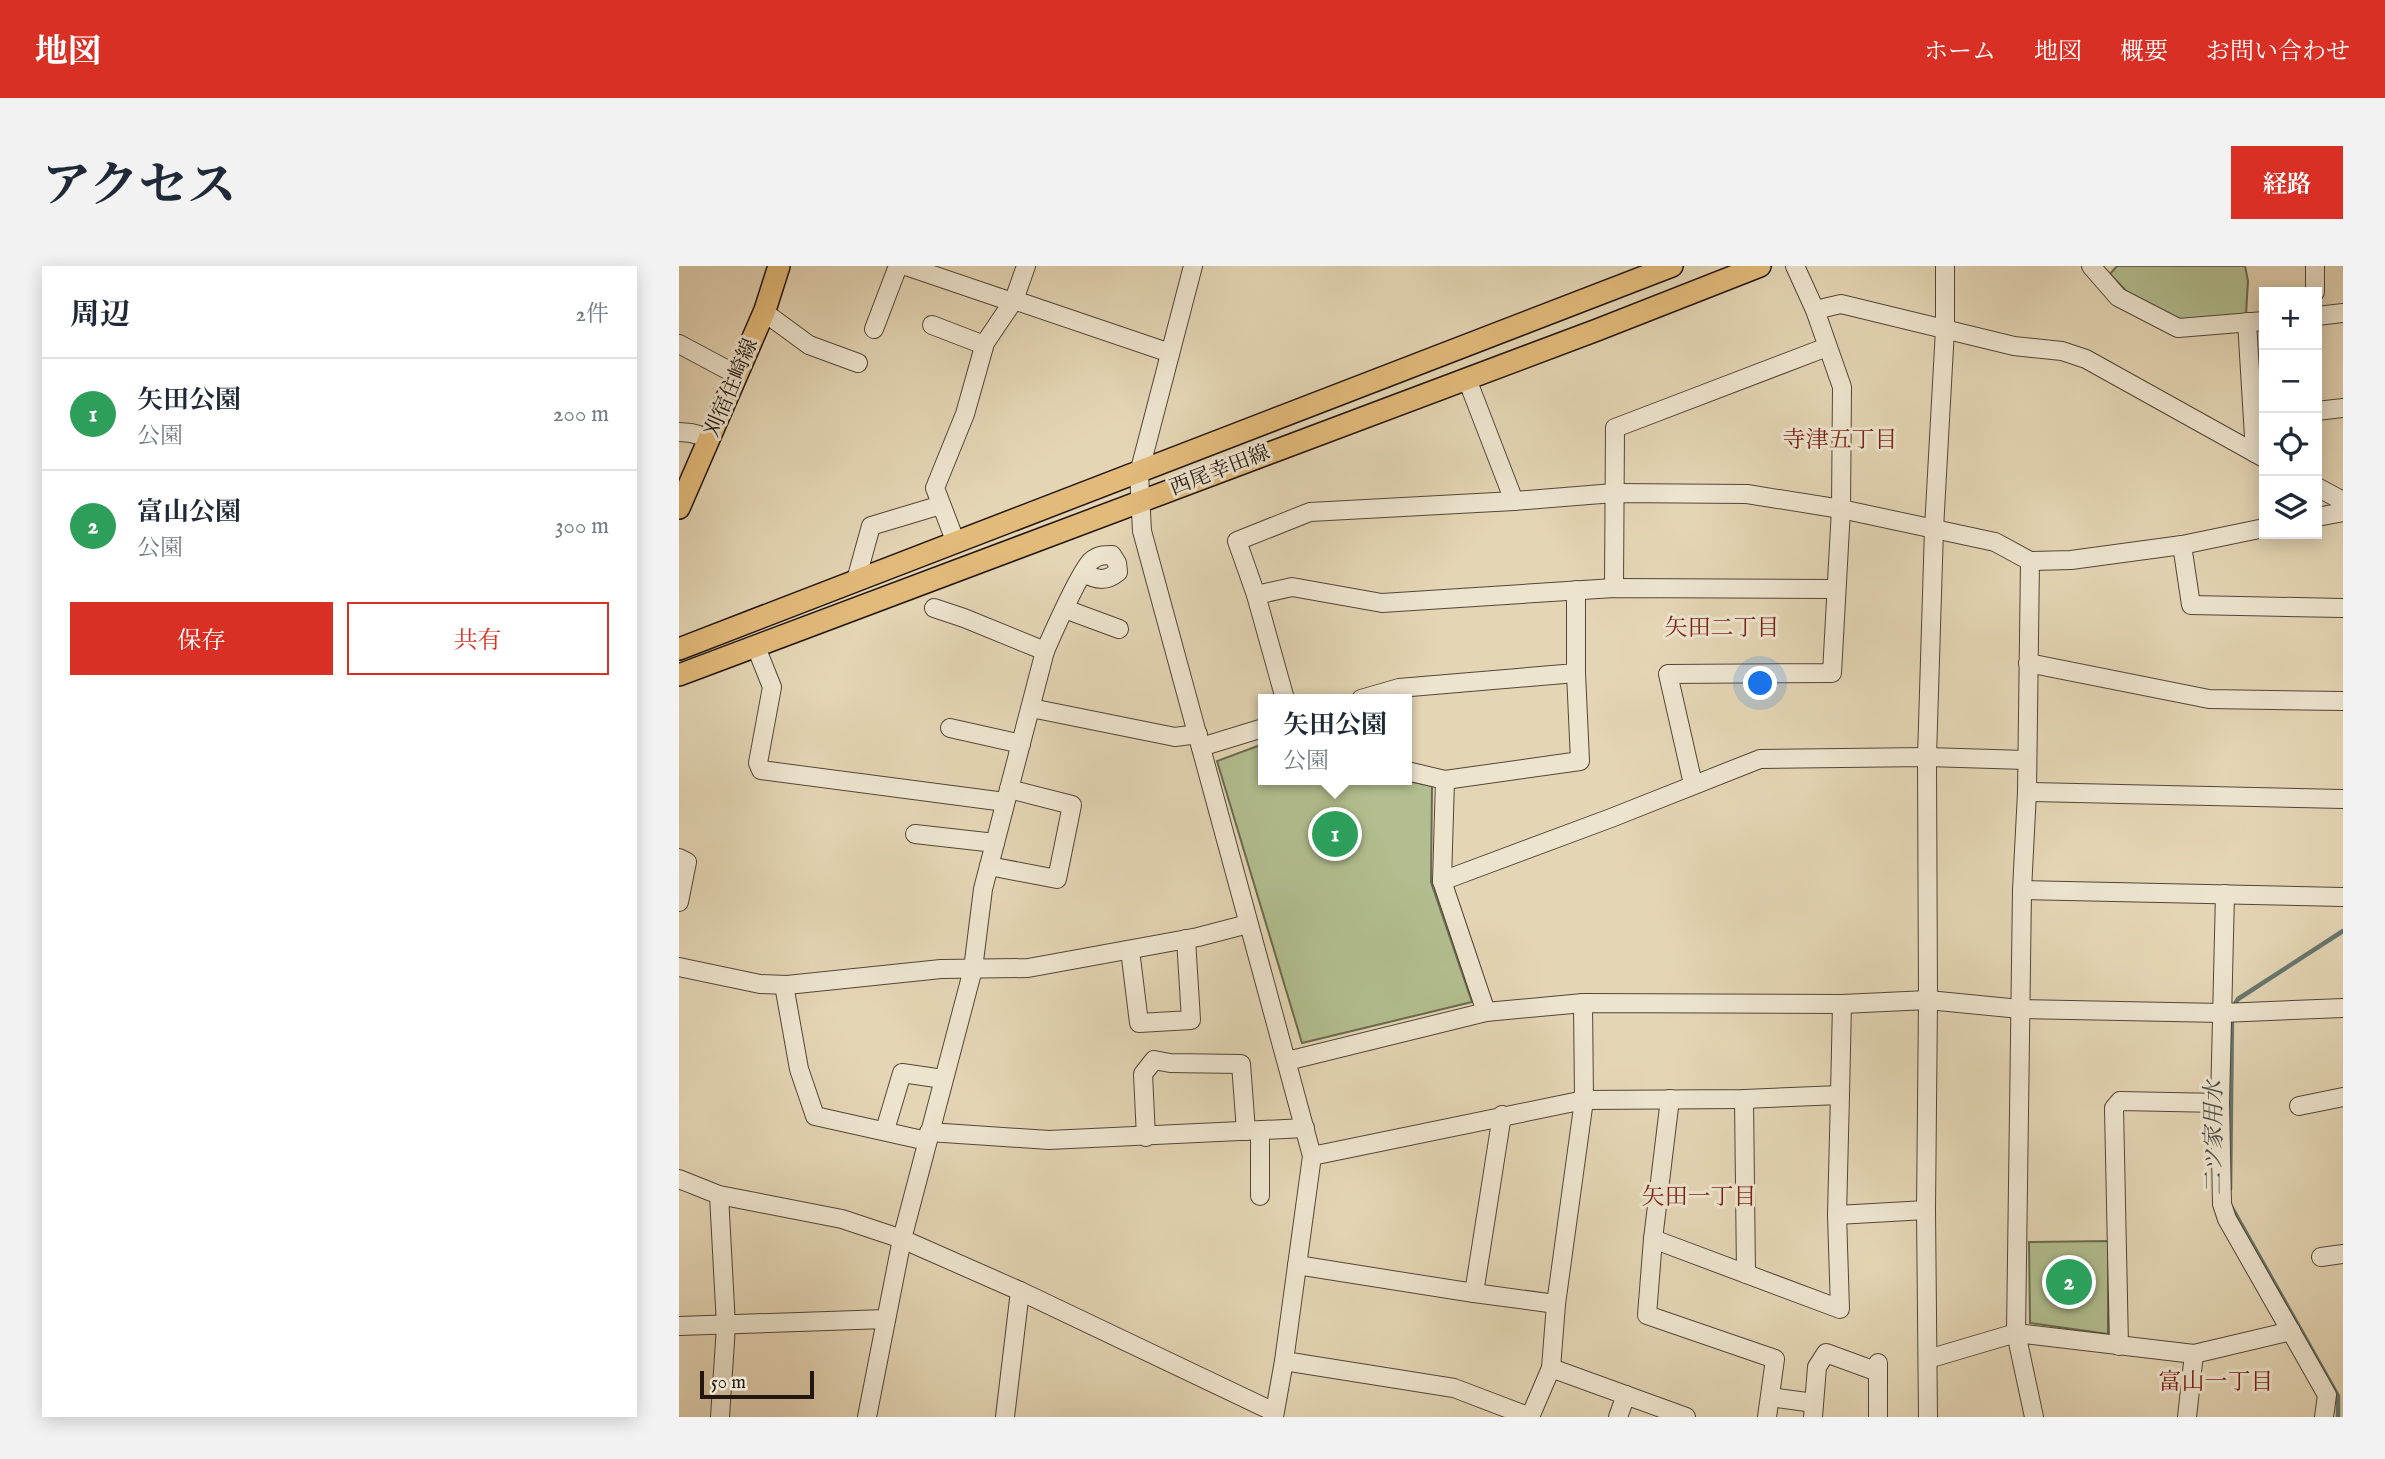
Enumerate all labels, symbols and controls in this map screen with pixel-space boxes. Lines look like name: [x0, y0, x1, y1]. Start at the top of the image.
text: 地図: [35, 32, 101, 74]
text: ホーム: [1924, 37, 1996, 68]
text: 地図: [2034, 37, 2082, 68]
text: 概要: [2120, 37, 2168, 68]
text: お問い合わせ: [2206, 37, 2350, 68]
button: 経路: [2231, 146, 2343, 219]
text: アクセス: [42, 157, 237, 219]
map controls: [2259, 287, 2322, 539]
button: +: [2259, 287, 2322, 350]
text: 周辺: [70, 297, 130, 335]
text: 2件: [575, 300, 609, 329]
street label: 刈宿住崎線: [699, 334, 765, 442]
button: −: [2259, 350, 2322, 413]
text: 矢田公園: [137, 384, 241, 417]
text: 1: [89, 400, 97, 429]
text: 200 m: [553, 400, 609, 429]
button: locate: [2259, 413, 2322, 476]
text: 公園: [137, 422, 183, 451]
district label: 寺津五丁目: [1783, 426, 1898, 455]
street label: 西尾幸田線: [1166, 440, 1274, 502]
button: layers: [2259, 476, 2322, 539]
text: 富山公園: [137, 496, 241, 529]
text: 2: [88, 512, 98, 541]
text: 300 m: [555, 512, 609, 541]
text: 公園: [137, 534, 183, 563]
button: 保存: [70, 602, 333, 675]
button: 共有: [347, 602, 609, 675]
district label: 矢田二丁目: [1665, 614, 1780, 643]
your location: [1743, 666, 1777, 700]
popup: [1258, 694, 1412, 785]
text: 矢田公園: [1283, 709, 1387, 742]
text: 公園: [1283, 747, 1329, 776]
pin: 1: [1312, 808, 1358, 860]
water label: 二ツ家用水: [2200, 1079, 2229, 1196]
district label: 矢田一丁目: [1642, 1183, 1757, 1212]
pin: 2: [2046, 1256, 2092, 1308]
scale bar: [700, 1368, 814, 1400]
district label: 富山一丁目: [2159, 1368, 2274, 1397]
text: 50 m: [711, 1371, 746, 1395]

